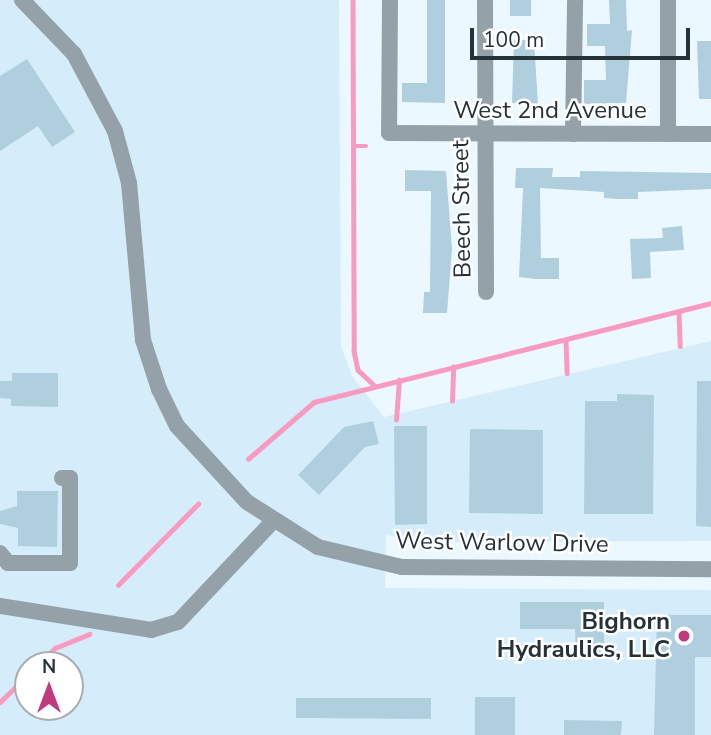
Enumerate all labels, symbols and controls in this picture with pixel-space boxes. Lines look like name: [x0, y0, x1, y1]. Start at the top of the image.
scale bar: [473, 14, 694, 58]
text: 100 m: [483, 26, 544, 54]
street label: West 2nd Avenue: [453, 97, 647, 125]
street label: Beech Street: [446, 140, 478, 278]
street label: West Warlow Drive: [395, 527, 609, 559]
place label: Bighorn Hydraulics, LLC: [497, 608, 670, 664]
marker: Bighorn Hydraulics, LLC: [676, 628, 692, 644]
north arrow: [14, 651, 84, 721]
text: N: [42, 654, 56, 680]

